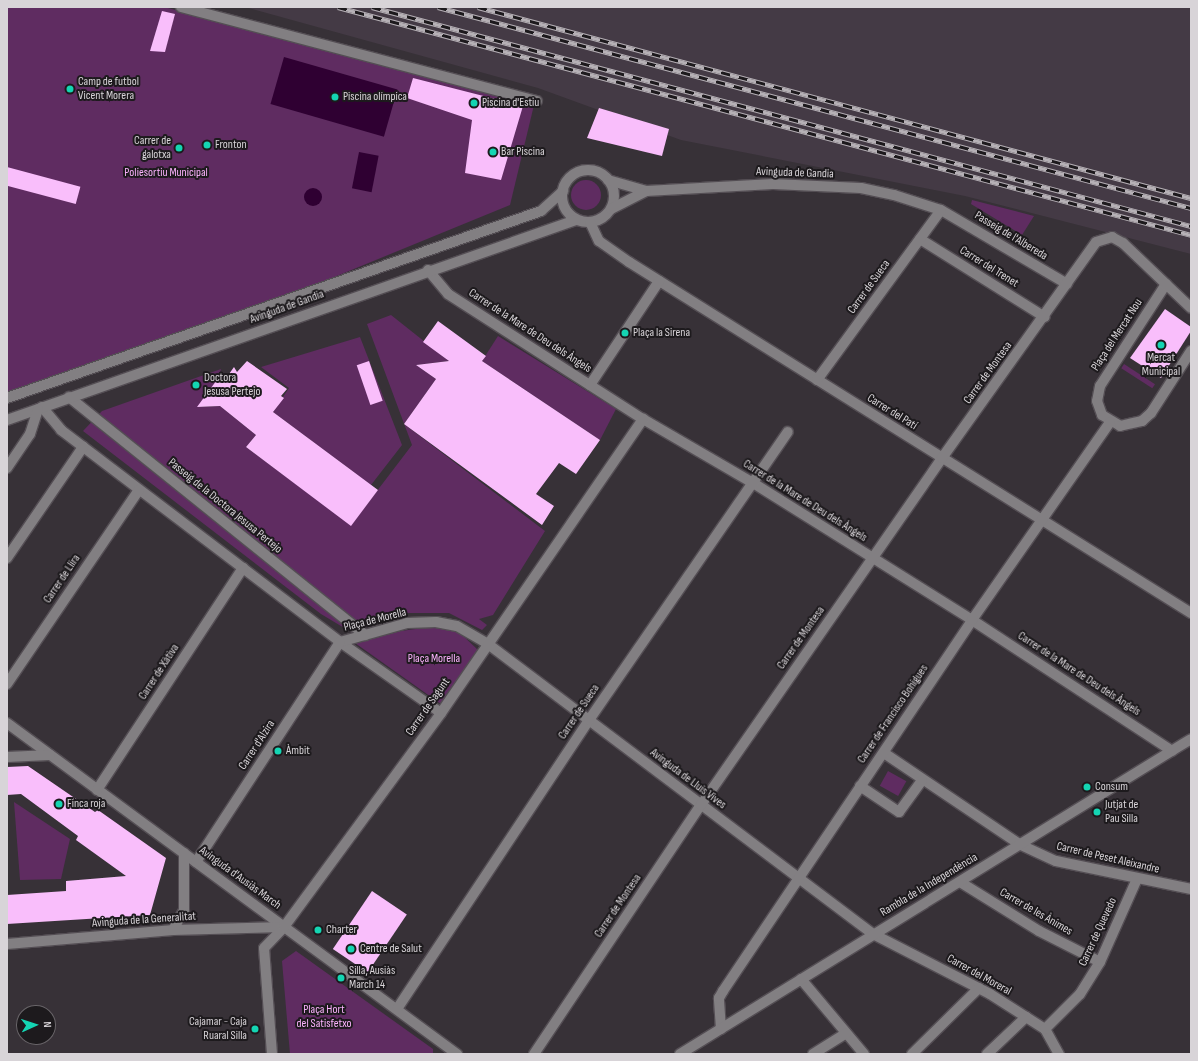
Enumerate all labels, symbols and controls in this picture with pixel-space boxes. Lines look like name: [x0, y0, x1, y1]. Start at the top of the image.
place label: Camp de futbol Vicent Morera: [78, 75, 139, 103]
marker: Camp de futbol Vicent Morera: [65, 84, 75, 94]
place label: Piscina olímpica: [343, 90, 407, 104]
marker: Piscina olímpica: [330, 92, 340, 102]
place label: Piscina d'Estiu: [482, 96, 539, 110]
marker: Piscina d'Estiu: [469, 98, 479, 108]
place label: Carrer de galotxa: [134, 134, 171, 162]
place label: Fronton: [215, 138, 247, 152]
marker: Fronton: [202, 140, 212, 150]
marker: Carrer de galotxa: [174, 143, 184, 153]
place label: Bar Piscina: [501, 145, 545, 159]
marker: Bar Piscina: [488, 147, 498, 157]
street label: Avinguda de Gandia: [756, 164, 834, 182]
park label: Poliesortiu Municipal: [124, 166, 208, 180]
street label: Passeig de l'Albereda: [972, 209, 1050, 263]
street label: Carrer del Trenet: [957, 243, 1021, 291]
street label: Carrer de Sueca: [845, 257, 893, 317]
street label: Carrer de la Mare de Deu dels Àngels: [466, 286, 594, 376]
street label: Avinguda de Gandia: [248, 287, 326, 327]
street label: Plaça del Mercat Nou: [1088, 296, 1146, 374]
place label: Plaça la Sirena: [633, 326, 690, 340]
marker: Plaça la Sirena: [620, 328, 630, 338]
street label: Carrer de Montesa: [961, 339, 1015, 407]
marker: Mercat Municipal: [1156, 340, 1166, 350]
place label: Mercat Municipal: [1142, 351, 1180, 379]
place label: Doctora Jesusa Pertejo: [204, 371, 260, 399]
marker: Doctora Jesusa Pertejo: [191, 380, 201, 390]
street label: Carrer del Patí: [864, 391, 920, 433]
street label: Passeig de la Doctora Jesusa Pertejo: [165, 456, 285, 556]
street label: Carrer de la Mare de Deu dels Àngels: [740, 457, 870, 545]
street label: Carrer de Llíra: [40, 552, 84, 606]
street label: Carrer de Montesa: [774, 604, 828, 672]
street label: Plaça de Morella: [342, 605, 408, 635]
street label: Carrer de la Mare de Deu dels Àngels: [1015, 629, 1143, 719]
street label: Carrer de Xàtiva: [136, 641, 182, 703]
park label: Plaça Morella: [408, 652, 460, 666]
street label: Carrer de Francisco Bohigues: [855, 662, 931, 766]
street label: Carrer de Sagunt: [403, 675, 453, 739]
street label: Carrer de Sueca: [555, 682, 603, 742]
street label: Carrer d'Alzira: [236, 718, 278, 772]
place label: Àmbit: [286, 744, 310, 758]
marker: Àmbit: [273, 746, 283, 756]
street label: Avinguda de Lluís Vives: [647, 746, 729, 812]
place label: Consum: [1095, 780, 1128, 794]
marker: Consum: [1082, 782, 1092, 792]
place label: Finca roja: [67, 797, 105, 811]
place label: Jutjat de Pau Silla: [1105, 798, 1138, 826]
marker: Finca roja: [54, 799, 64, 809]
marker: Jutjat de Pau Silla: [1092, 807, 1102, 817]
street label: Carrer de Peset Aleixandre: [1055, 839, 1161, 877]
street label: Avinguda d'Ausiàs March: [196, 843, 284, 913]
street label: Rambla de la Independència: [878, 850, 980, 920]
street label: Carrer de Montesa: [591, 872, 645, 940]
street label: Carrer de les Ànimes: [997, 885, 1075, 939]
street label: Carrer de Quevedo: [1076, 895, 1120, 969]
street label: Avinguda de la Generalitat: [92, 909, 196, 931]
place label: Charter: [326, 923, 357, 937]
marker: Charter: [313, 925, 323, 935]
place label: Centre de Salut: [360, 942, 422, 956]
marker: Centre de Salut: [345, 943, 357, 955]
street label: Carrer del Moreral: [944, 951, 1014, 999]
place label: Silla, Ausiàs March 14: [349, 964, 395, 992]
marker: Silla, Ausiàs March 14: [336, 973, 346, 983]
park label: Plaça Hort del Satisfetxo: [297, 1003, 351, 1031]
north arrow: [16, 1005, 56, 1045]
place label: Cajamar - Caja Ruaral Silla: [189, 1015, 247, 1043]
text: N: [41, 1021, 54, 1028]
marker: Cajamar - Caja Ruaral Silla: [250, 1024, 260, 1034]

